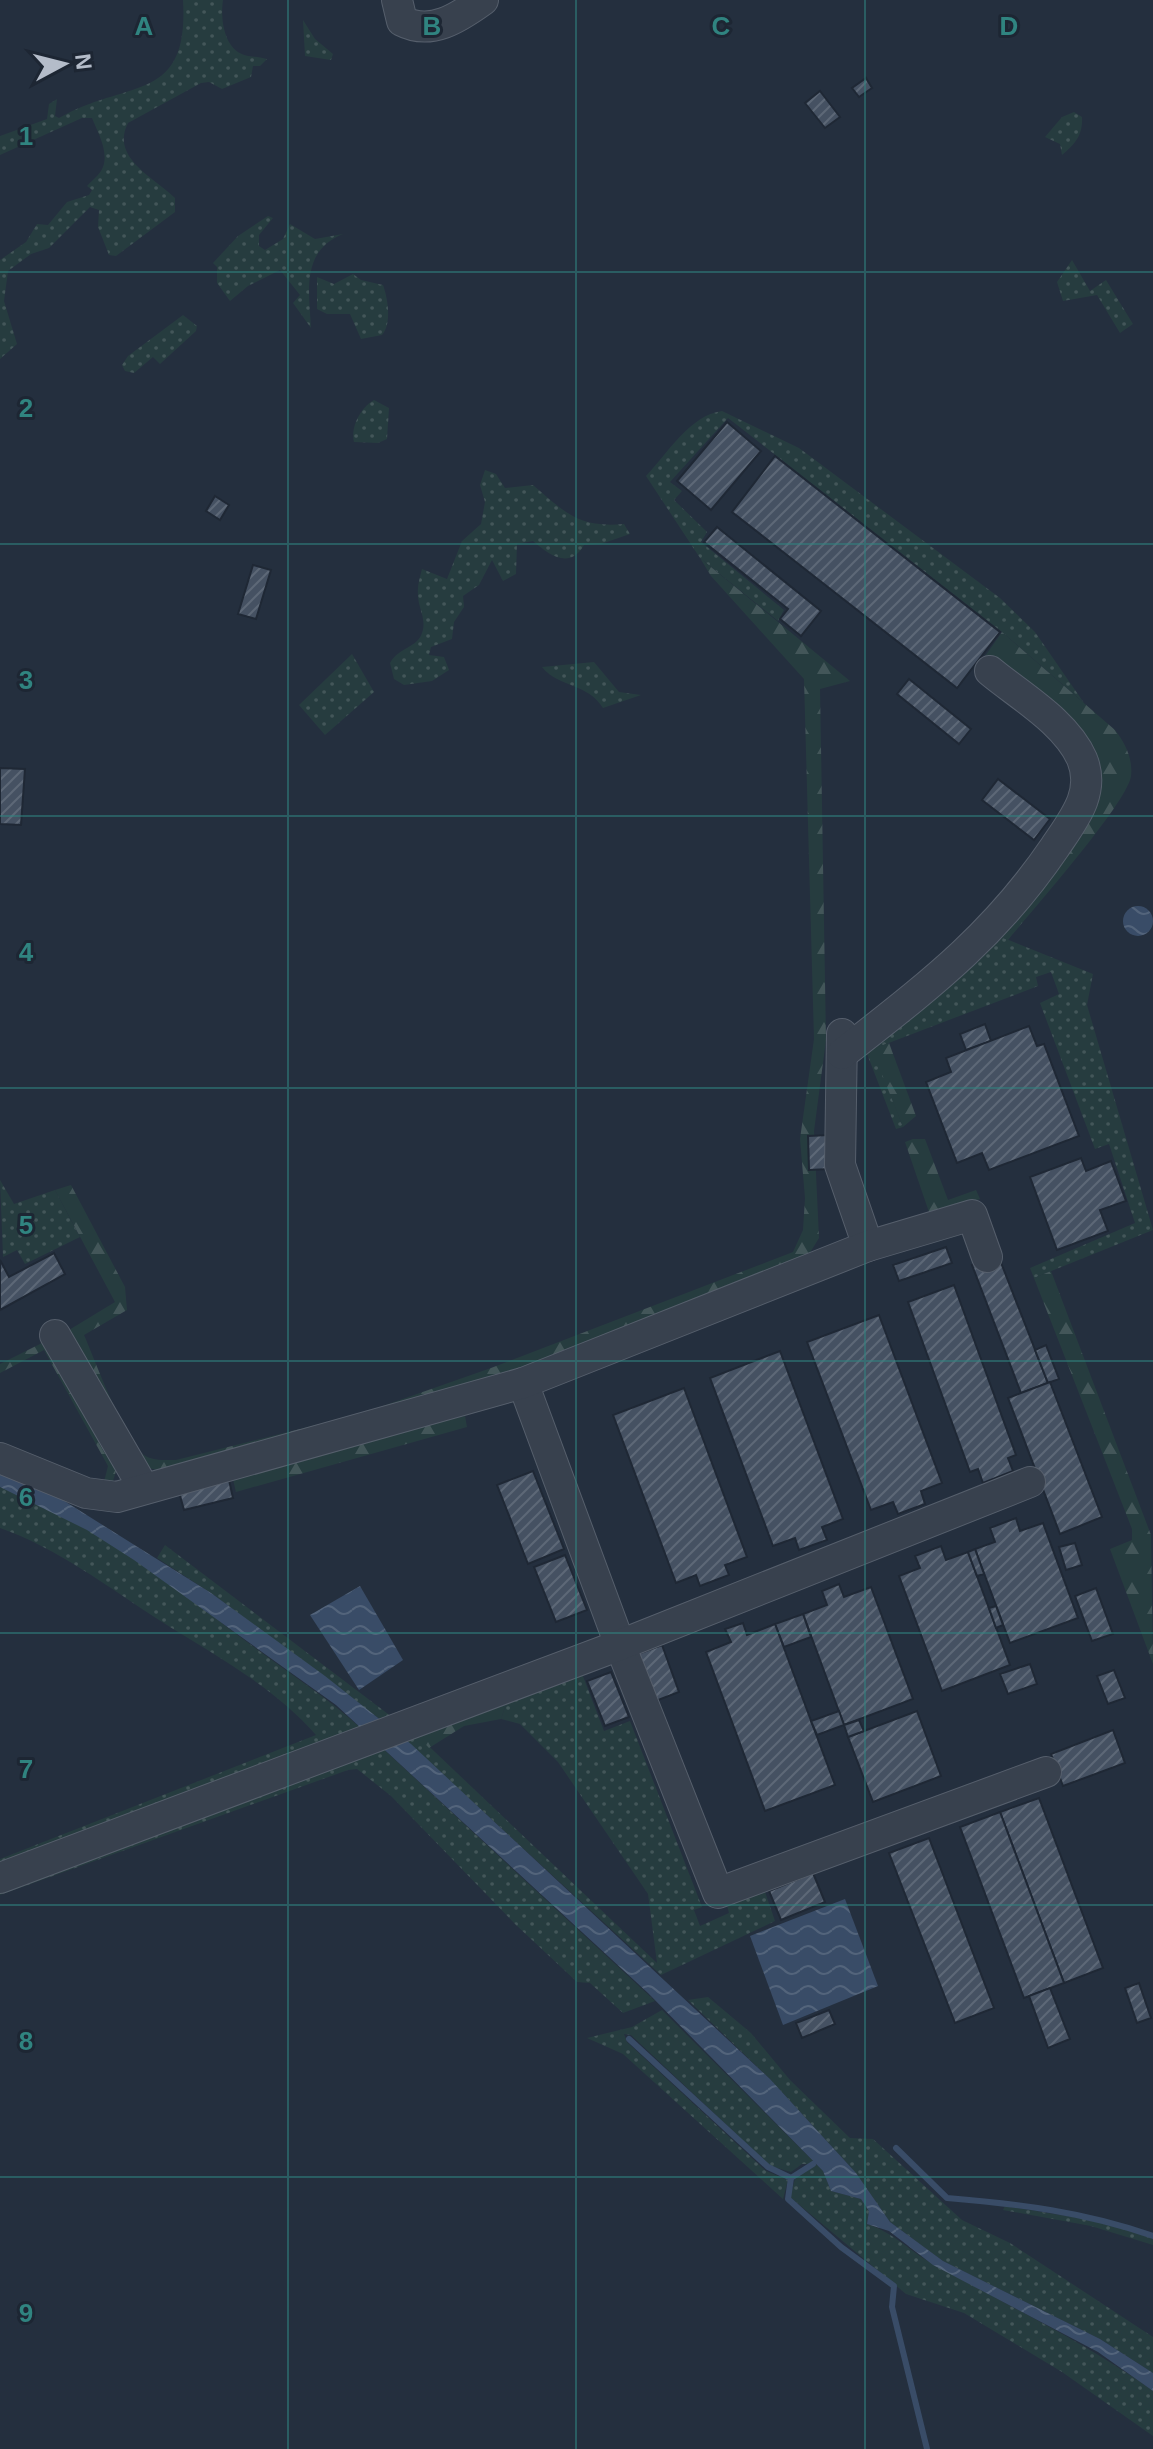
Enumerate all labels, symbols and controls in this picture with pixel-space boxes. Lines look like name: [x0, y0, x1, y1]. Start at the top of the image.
text: A: [135, 11, 154, 41]
text: B: [423, 11, 441, 41]
text: C: [712, 11, 731, 41]
text: D: [1000, 11, 1018, 41]
north arrow: [24, 24, 104, 104]
text: N: [70, 52, 97, 71]
text: 1: [19, 121, 33, 151]
text: 2: [19, 393, 33, 423]
text: 3: [19, 665, 33, 695]
text: 4: [19, 937, 34, 967]
text: 5: [19, 1210, 33, 1240]
text: 6: [19, 1482, 33, 1512]
text: 7: [19, 1754, 33, 1784]
text: 8: [19, 2026, 33, 2056]
text: 9: [19, 2298, 33, 2328]

